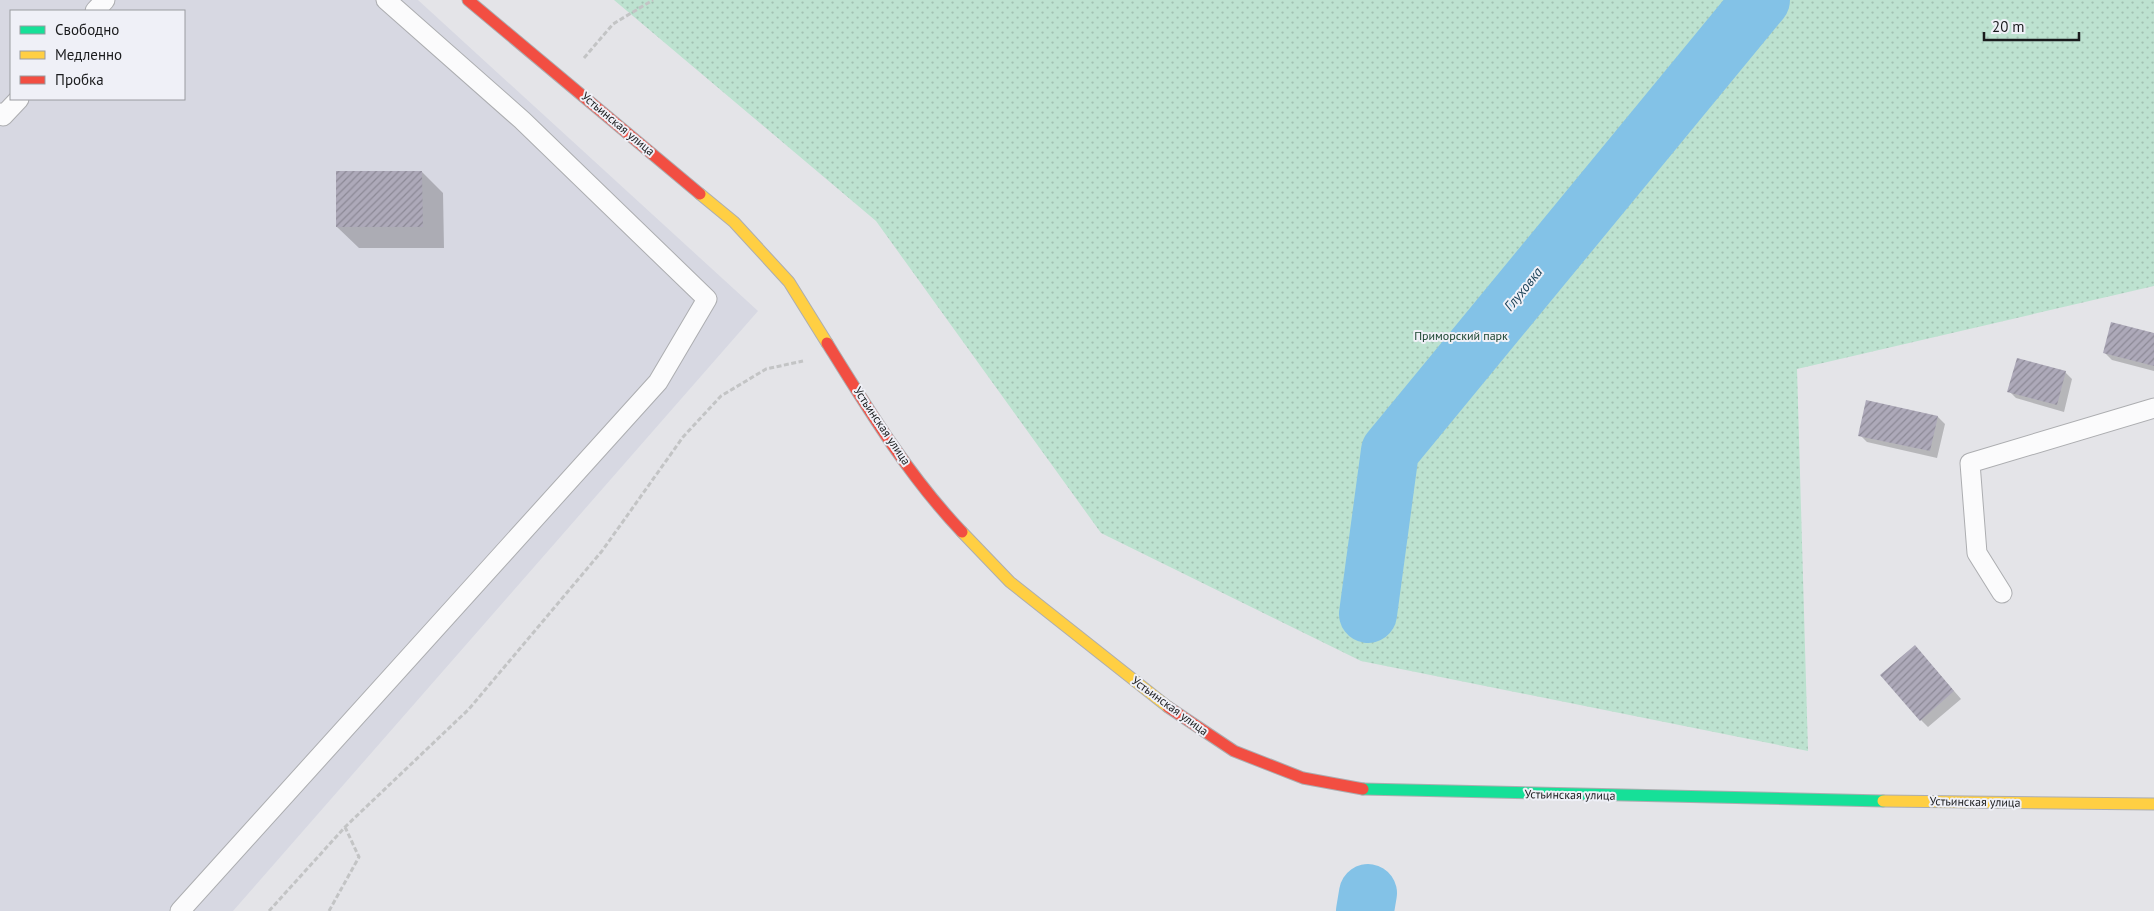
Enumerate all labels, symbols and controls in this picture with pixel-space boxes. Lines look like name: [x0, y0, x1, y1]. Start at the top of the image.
legend: [10, 10, 185, 100]
scale bar: [1984, 10, 2079, 42]
text: 20 m: [1992, 17, 2025, 36]
text: Свободно: [55, 20, 119, 39]
text: Медленно: [55, 45, 122, 64]
text: Пробка: [55, 70, 104, 89]
street label: Устьинская улица: [579, 89, 658, 159]
water label: Глуховка: [1500, 263, 1546, 315]
park label: Приморский парк: [1414, 328, 1508, 343]
street label: Устьинская улица: [851, 384, 914, 468]
street label: Устьинская улица: [1129, 673, 1212, 738]
street label: Устьинская улица: [1524, 786, 1616, 803]
street label: Устьинская улица: [1929, 793, 2021, 810]

